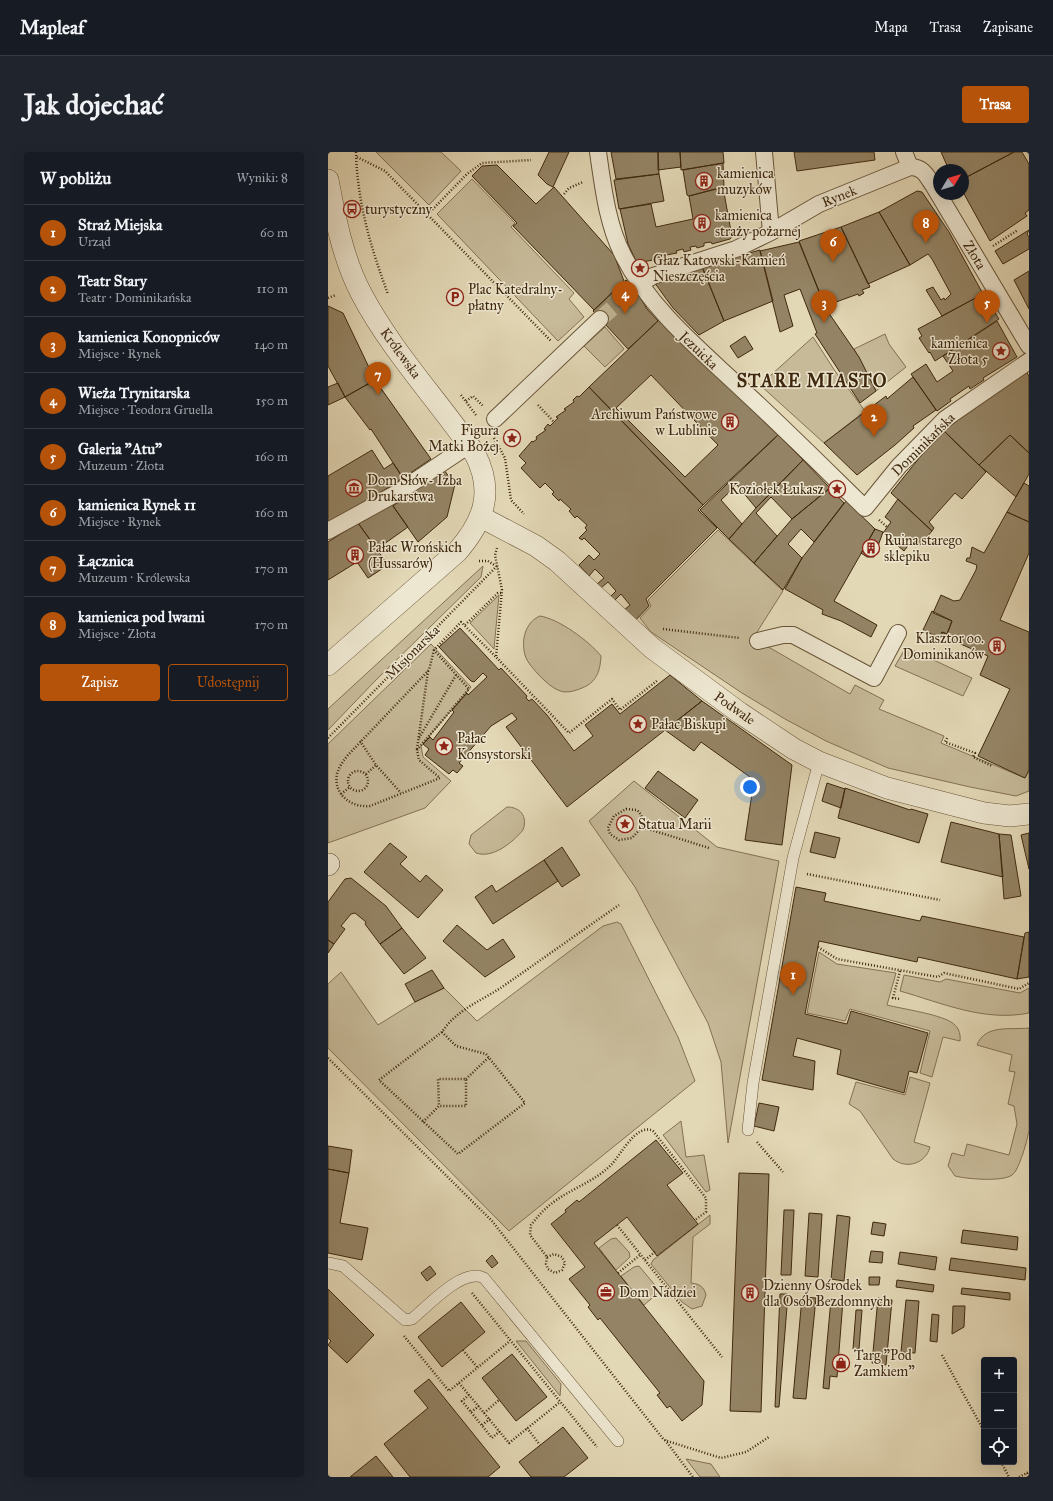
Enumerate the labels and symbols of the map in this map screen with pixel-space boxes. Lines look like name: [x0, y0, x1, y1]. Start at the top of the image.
north arrow: [933, 164, 969, 200]
place label: kamienica muzyków: [717, 165, 774, 198]
building icon: kamienica muzyków: [694, 171, 714, 191]
street label: Rynek: [819, 182, 859, 211]
bus stop icon: turystyczny: [342, 199, 362, 219]
place label: turystyczny: [365, 201, 432, 218]
place label: kamienica straży pożarnej: [715, 207, 801, 240]
pin: 8: [913, 210, 939, 243]
building icon: kamienica straży pożarnej: [692, 213, 712, 233]
pin: 6: [820, 229, 846, 262]
street label: Złota: [959, 238, 990, 273]
place label: Głaz Katowski-Kamień Nieszczęścia: [653, 252, 786, 285]
place icon: Głaz Katowski-Kamień Nieszczęścia: [630, 258, 650, 278]
place label: Plac Katedralny- płatny: [467, 281, 563, 314]
pin: 4: [612, 281, 638, 314]
parking icon: Plac Katedralny- płatny: [445, 287, 465, 307]
pin: 3: [811, 290, 837, 323]
pin: 5: [974, 290, 1000, 323]
street label: Królewska: [377, 325, 425, 382]
street label: Jezuicka: [674, 326, 722, 374]
place label: kamienica Złota 5: [931, 335, 988, 368]
place icon: kamienica Złota 5: [991, 341, 1011, 361]
pin: 7: [365, 362, 391, 395]
district label: STARE MIASTO: [737, 370, 887, 392]
pin: 2: [861, 404, 887, 437]
place label: Archiwum Państwowe w Lublinie: [590, 406, 717, 439]
street label: Dominikańska: [888, 409, 959, 480]
building icon: Archiwum Państwowe w Lublinie: [720, 412, 740, 432]
place label: Figura Matki Bożej: [428, 422, 499, 455]
place icon: Figura Matki Bożej: [502, 428, 522, 448]
place label: Dom Słów- Izba Drukarstwa: [367, 472, 462, 505]
museum icon: Dom Słów- Izba Drukarstwa: [344, 478, 364, 498]
place icon: Koziołek Łukasz: [827, 479, 847, 499]
place label: Koziołek Łukasz: [729, 481, 825, 498]
place label: Ruina starego sklepiku: [884, 532, 962, 565]
building icon: Ruina starego sklepiku: [861, 538, 881, 558]
place label: Pałac Wrońskich (Hussarów): [368, 539, 462, 573]
building icon: Pałac Wrońskich (Hussarów): [345, 545, 365, 565]
street label: Misjonarska: [382, 621, 443, 683]
place label: Klasztor oo. Dominikanów: [903, 630, 985, 663]
building icon: Klasztor oo. Dominikanów: [987, 636, 1007, 656]
street label: Podwale: [711, 688, 759, 729]
place icon: Pałac Biskupi: [628, 714, 648, 734]
place label: Pałac Biskupi: [651, 716, 726, 733]
place label: Pałac Konsystorski: [457, 730, 531, 763]
place icon: Pałac Konsystorski: [434, 736, 454, 756]
your location: [740, 777, 760, 797]
place icon: Statua Marii: [615, 814, 635, 834]
place label: Statua Marii: [638, 816, 712, 833]
pin: 1: [780, 962, 806, 995]
place label: Dzienny Ośrodek dla Osób Bezdomnych: [763, 1277, 891, 1310]
office icon: Dom Nadziei: [596, 1282, 616, 1302]
building icon: Dzienny Ośrodek dla Osób Bezdomnych: [740, 1283, 760, 1303]
place label: Dom Nadziei: [619, 1284, 697, 1301]
place label: Targ "Pod Zamkiem": [854, 1347, 915, 1380]
shop icon: Targ "Pod Zamkiem": [831, 1353, 851, 1373]

